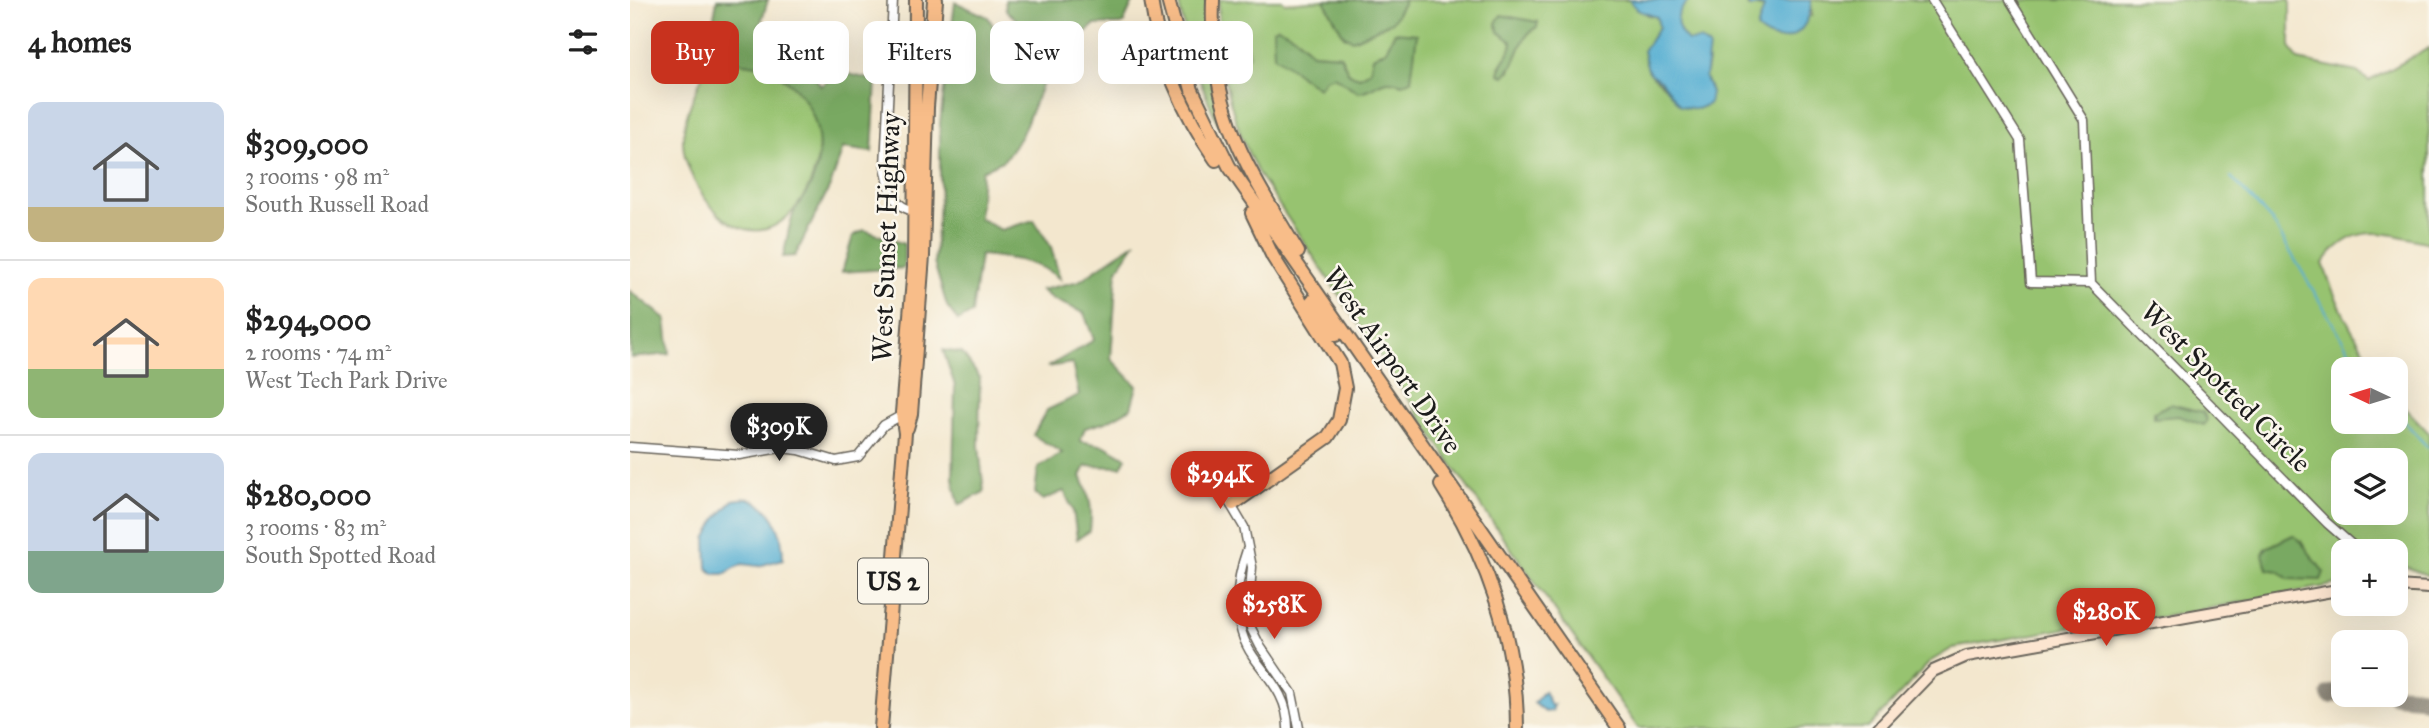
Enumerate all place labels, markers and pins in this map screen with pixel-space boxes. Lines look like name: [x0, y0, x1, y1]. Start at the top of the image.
pin: $309K: [730, 404, 828, 463]
pin: $294K: [1171, 452, 1269, 511]
pin: $258K: [1225, 582, 1323, 641]
pin: $280K: [2057, 588, 2155, 648]

